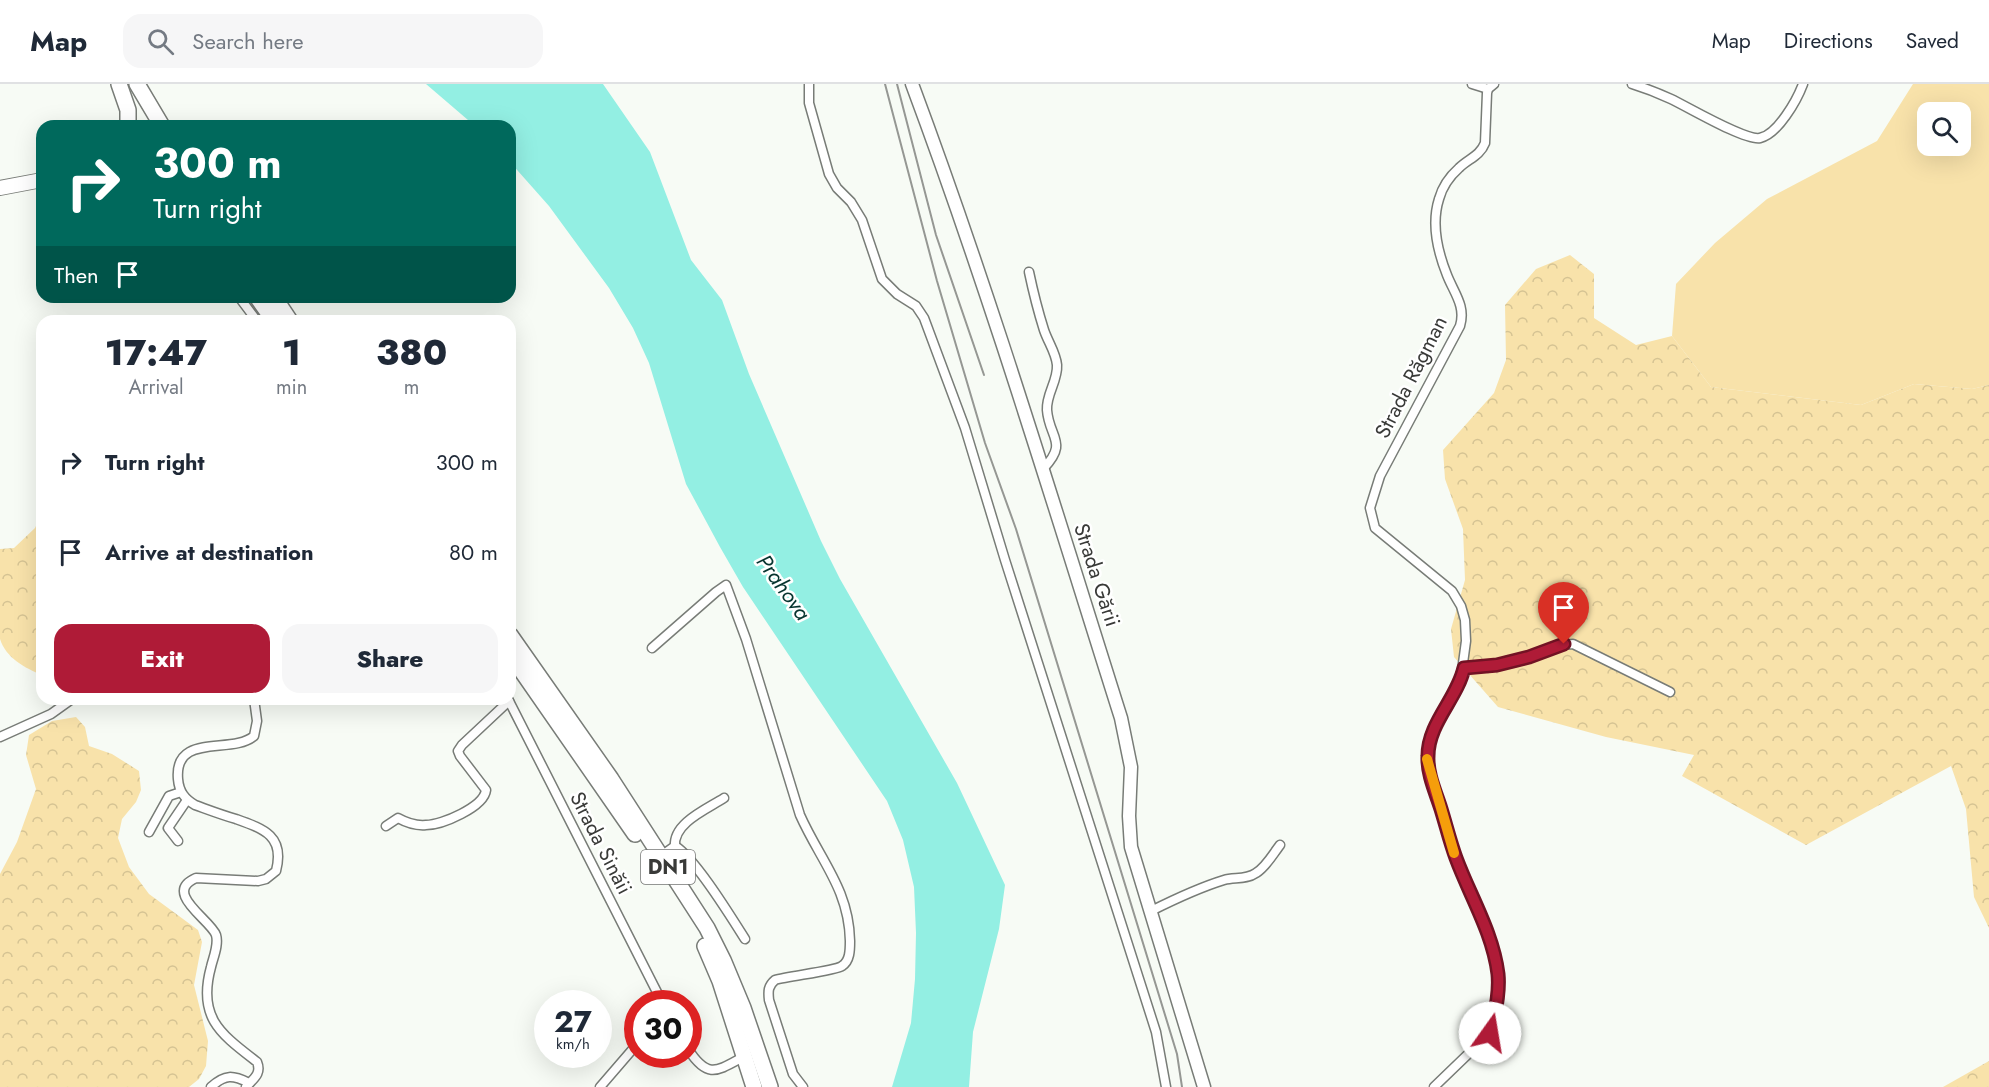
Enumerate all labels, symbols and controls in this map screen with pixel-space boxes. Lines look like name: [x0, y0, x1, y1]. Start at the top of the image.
search box: [123, 14, 543, 68]
text: Map: [30, 21, 87, 62]
icon: search: [144, 25, 177, 58]
text: Search here: [192, 25, 304, 57]
text: Map: [1712, 26, 1751, 56]
text: Directions: [1784, 26, 1873, 56]
text: Saved: [1906, 26, 1959, 56]
map controls: [1917, 102, 1971, 156]
button: search: [1917, 102, 1971, 156]
text: 300 m: [153, 133, 282, 194]
icon: right: [54, 144, 132, 222]
text: Turn right: [153, 189, 261, 228]
icon: arrive: [111, 258, 144, 291]
text: Then: [54, 259, 99, 291]
street label: Strada Răgman: [1367, 311, 1455, 443]
text: 17:47: [105, 326, 207, 378]
text: 1: [282, 326, 301, 378]
text: 380: [376, 326, 447, 378]
text: Arrival: [128, 373, 184, 402]
text: min: [276, 373, 307, 402]
text: m: [404, 373, 419, 402]
icon: right: [54, 446, 87, 479]
text: Turn right: [105, 446, 205, 478]
text: 300 m: [436, 446, 498, 478]
street label: Strada Gării: [1066, 520, 1128, 630]
icon: arrive: [54, 536, 87, 569]
text: Arrive at destination: [105, 536, 314, 568]
text: 80 m: [449, 536, 498, 568]
water label: Prahova: [749, 547, 819, 627]
pin: [1538, 582, 1589, 644]
icon: arrive: [1547, 591, 1580, 624]
button: Exit: [54, 624, 270, 693]
button: Share: [282, 624, 498, 693]
street label: Strada Sinăii: [562, 787, 640, 899]
road number: DN1: [641, 850, 695, 884]
speed limit sign: 30: [624, 990, 702, 1068]
text: 27: [554, 1000, 592, 1043]
position arrow: [1458, 1001, 1522, 1065]
text: km/h: [556, 1033, 590, 1055]

